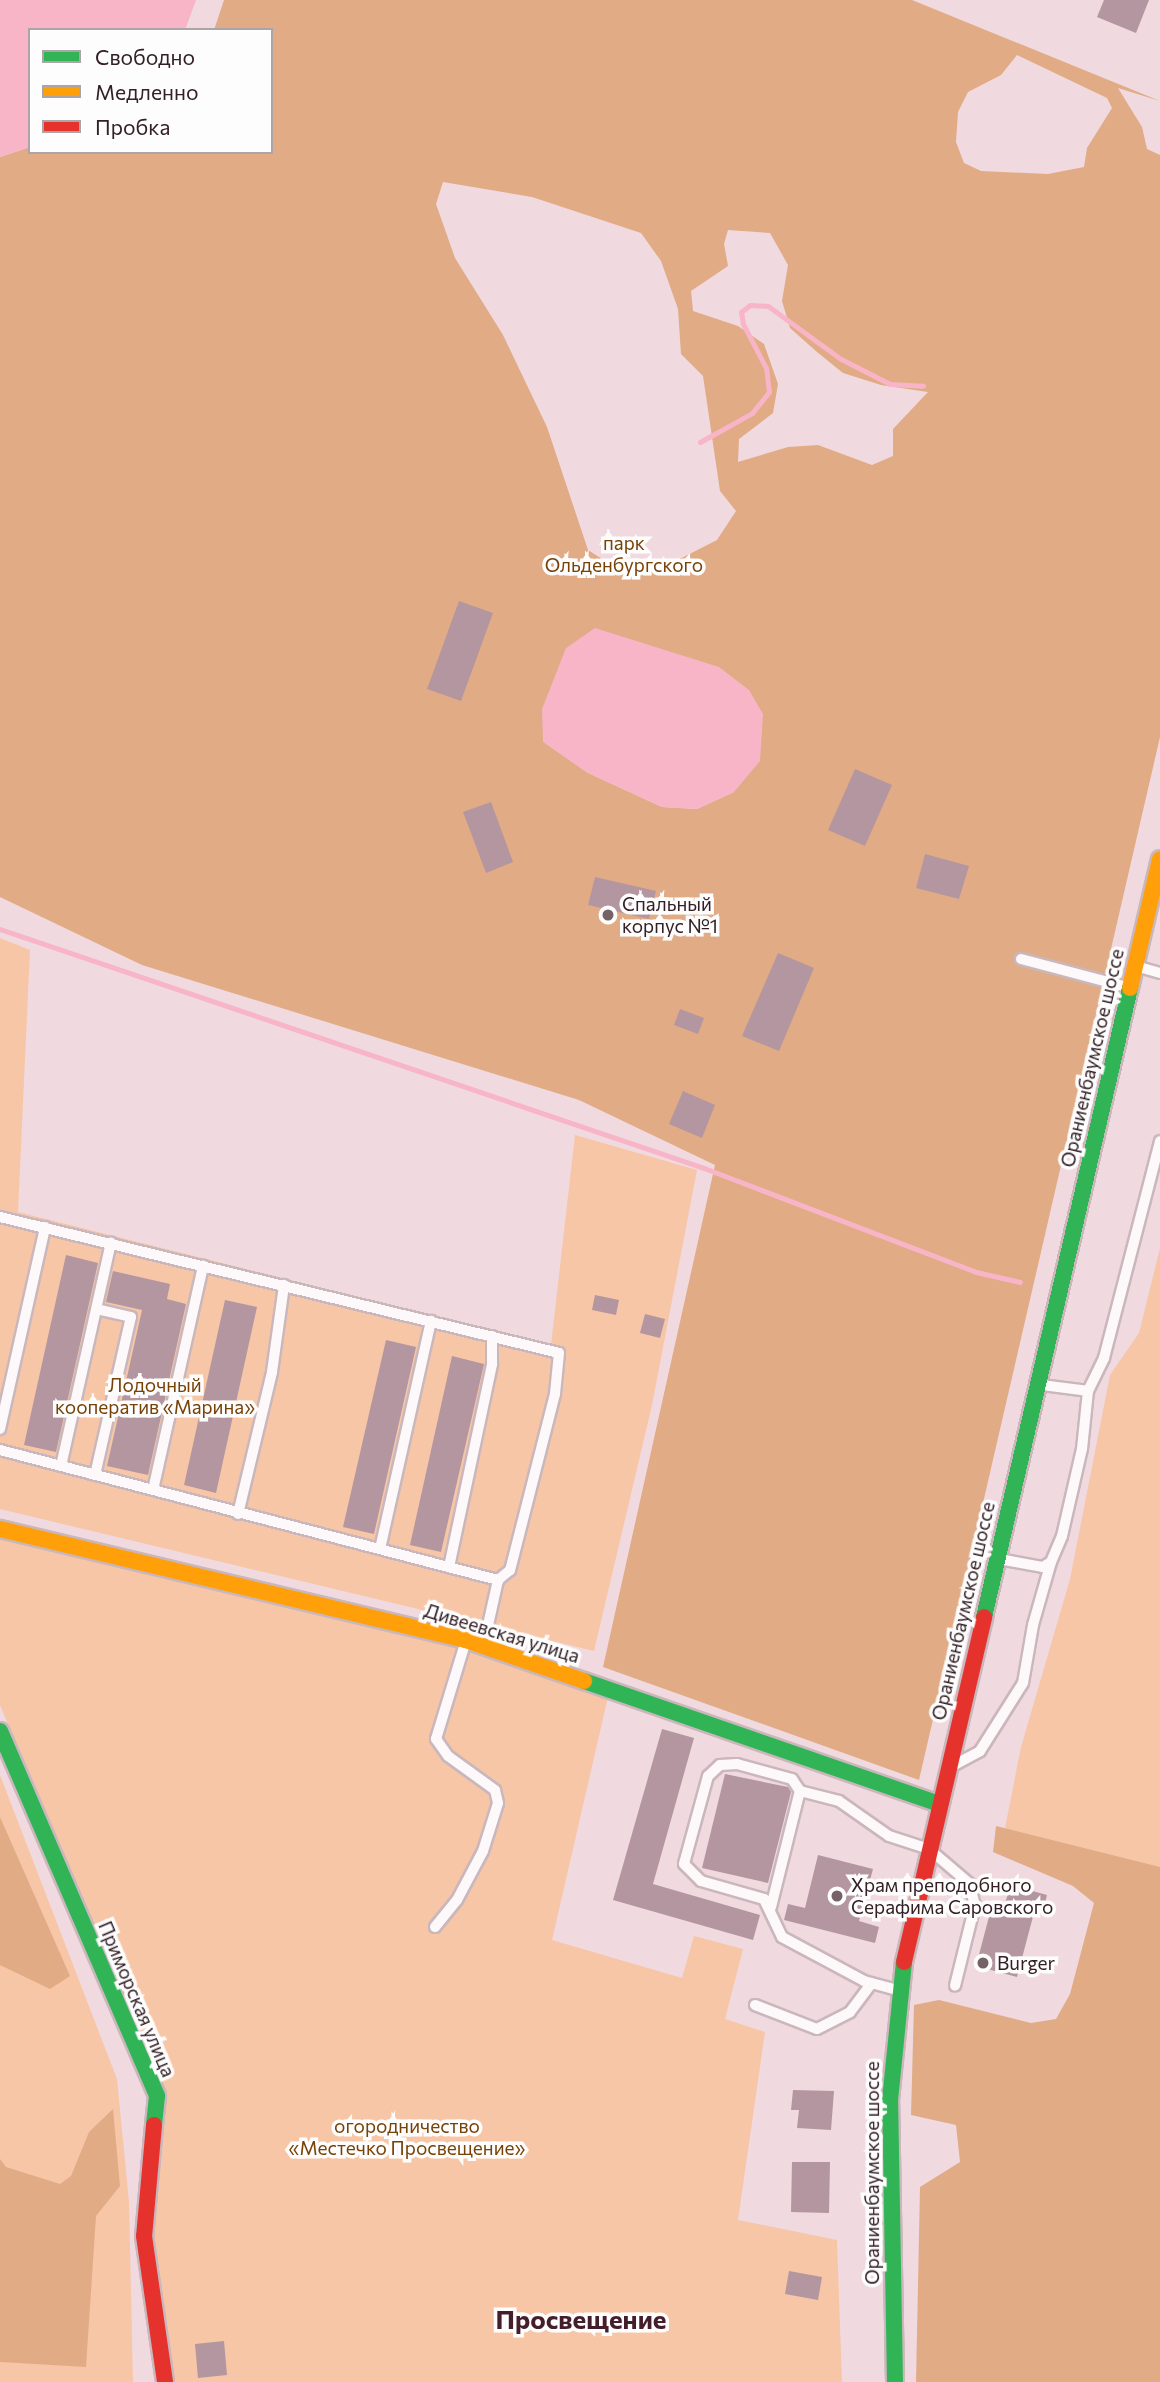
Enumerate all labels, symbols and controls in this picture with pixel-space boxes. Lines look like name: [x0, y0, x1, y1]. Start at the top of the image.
legend: [28, 28, 273, 154]
text: Свободно: [95, 44, 195, 69]
text: Медленно: [95, 79, 199, 104]
text: Пробка: [95, 114, 170, 139]
park label: парк Ольденбургского: [545, 532, 703, 576]
place label: Спальный корпус №1: [622, 893, 718, 937]
marker: Спальный корпус №1: [600, 907, 616, 923]
street label: Ораниенбаумское шоссе: [1056, 947, 1128, 1169]
park label: Лодочный кооператив «Марина»: [55, 1374, 255, 1418]
street label: Ораниенбаумское шоссе: [927, 1500, 999, 1722]
street label: Дивеевская улица: [422, 1599, 582, 1667]
place label: Храм преподобного Серафима Саровского: [851, 1874, 1053, 1918]
marker: Храм преподобного Серафима Саровского: [829, 1888, 845, 1904]
street label: Приморская улица: [94, 1918, 180, 2080]
place label: Burger: [997, 1952, 1055, 1974]
marker: Burger: [975, 1955, 991, 1971]
street label: Ораниенбаумское шоссе: [861, 2061, 883, 2285]
park label: огородничество «Местечко Просвещение»: [289, 2115, 525, 2159]
district label: Просвещение: [495, 2303, 667, 2335]

